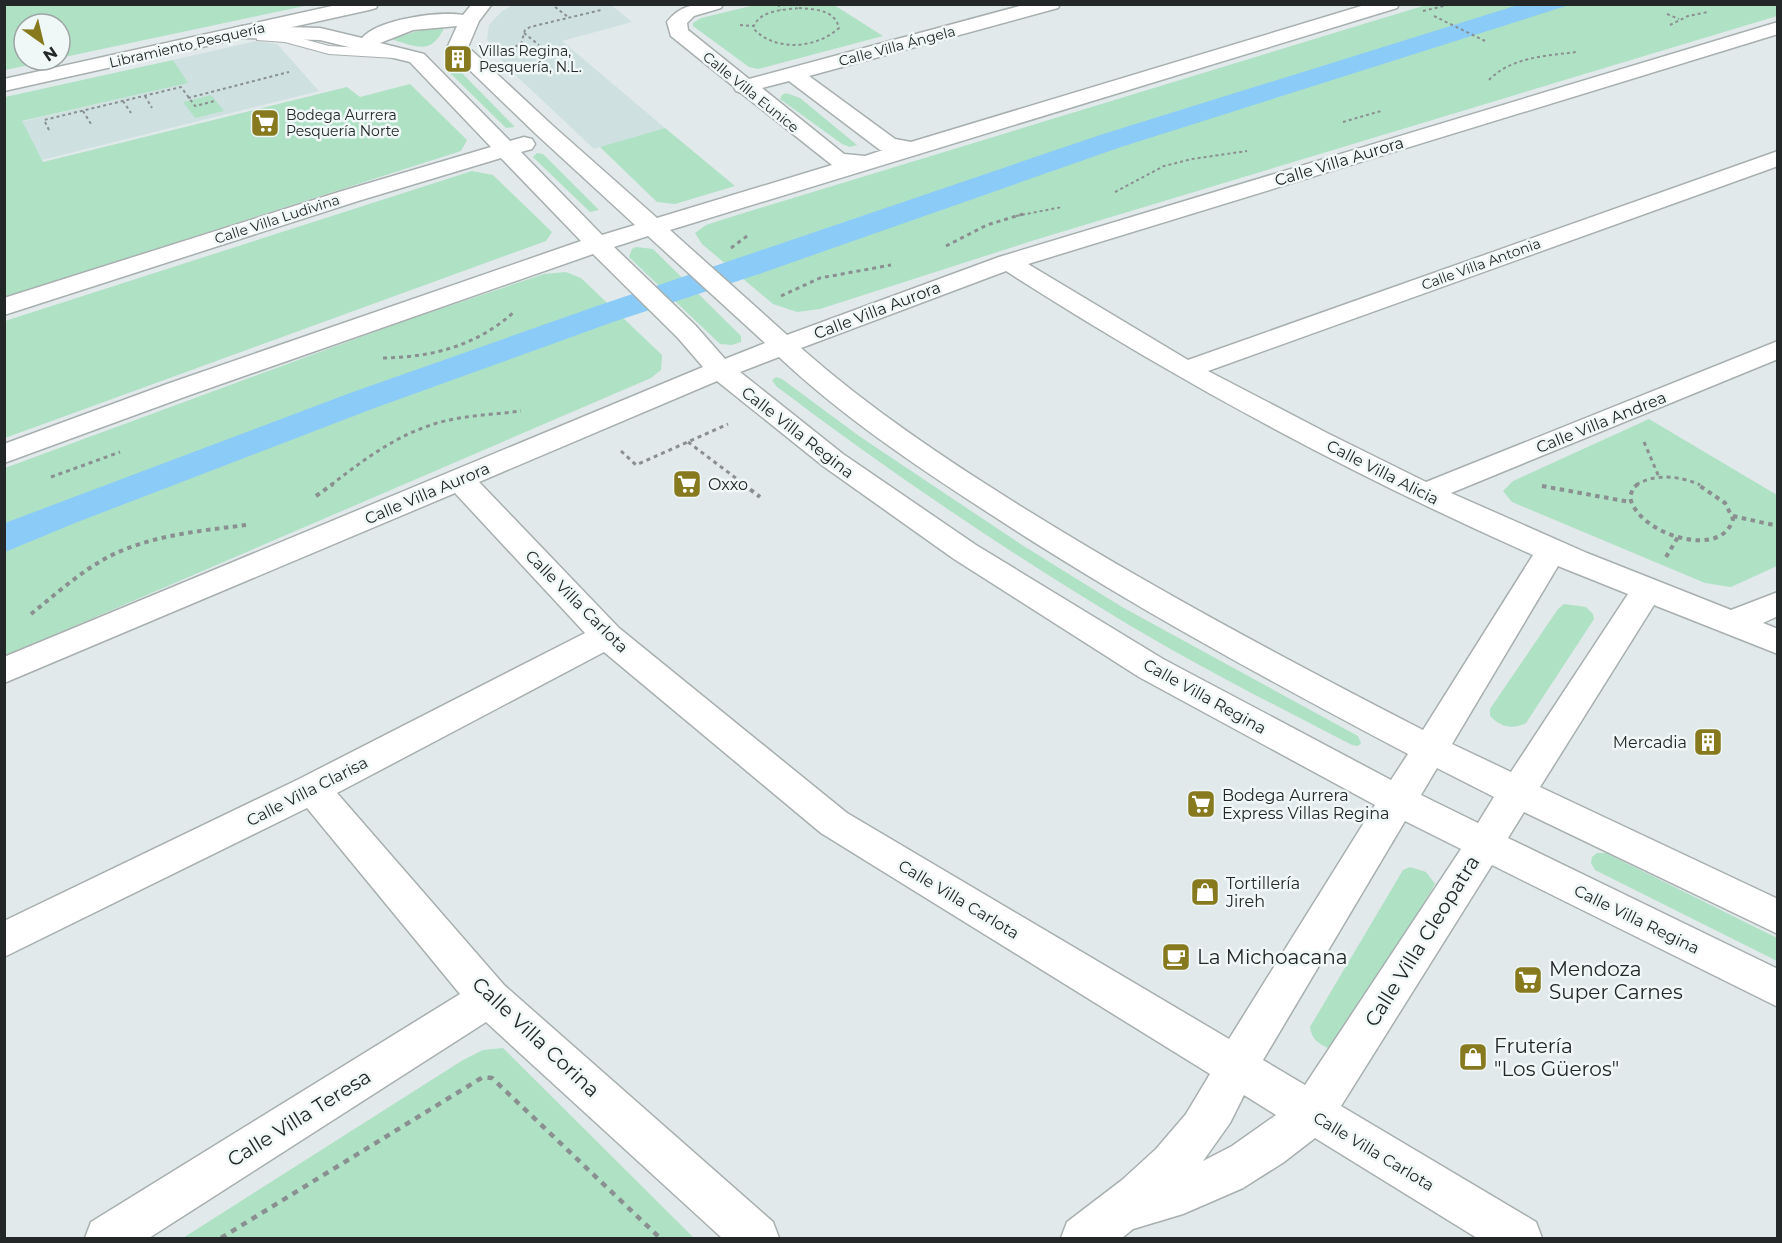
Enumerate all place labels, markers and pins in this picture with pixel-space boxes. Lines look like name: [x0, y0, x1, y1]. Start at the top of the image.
place label: Villas Regina, Pesquería, N.L.: [479, 42, 582, 76]
building icon: Villas Regina, Pesquería, N.L.: [442, 43, 474, 75]
place label: Bodega Aurrera Pesquería Norte: [286, 106, 400, 140]
supermarket icon: Bodega Aurrera Pesquería Norte: [249, 107, 281, 139]
supermarket icon: Oxxo: [671, 468, 703, 500]
place label: Oxxo: [708, 475, 748, 494]
building icon: Mercadia: [1692, 726, 1724, 758]
place label: Mercadia: [1613, 733, 1687, 752]
place label: Bodega Aurrera Express Villas Regina: [1222, 786, 1390, 823]
supermarket icon: Bodega Aurrera Express Villas Regina: [1185, 788, 1217, 820]
place label: Tortillería Jireh: [1225, 874, 1300, 911]
shop icon: Tortillería Jireh: [1189, 876, 1221, 908]
cafe icon: La Michoacana: [1160, 941, 1192, 973]
place label: La Michoacana: [1197, 945, 1348, 969]
place label: Mendoza Super Carnes: [1549, 957, 1683, 1004]
supermarket icon: Mendoza Super Carnes: [1512, 964, 1544, 996]
place label: Frutería "Los Güeros": [1494, 1034, 1619, 1081]
shop icon: Frutería "Los Güeros": [1457, 1041, 1489, 1073]

